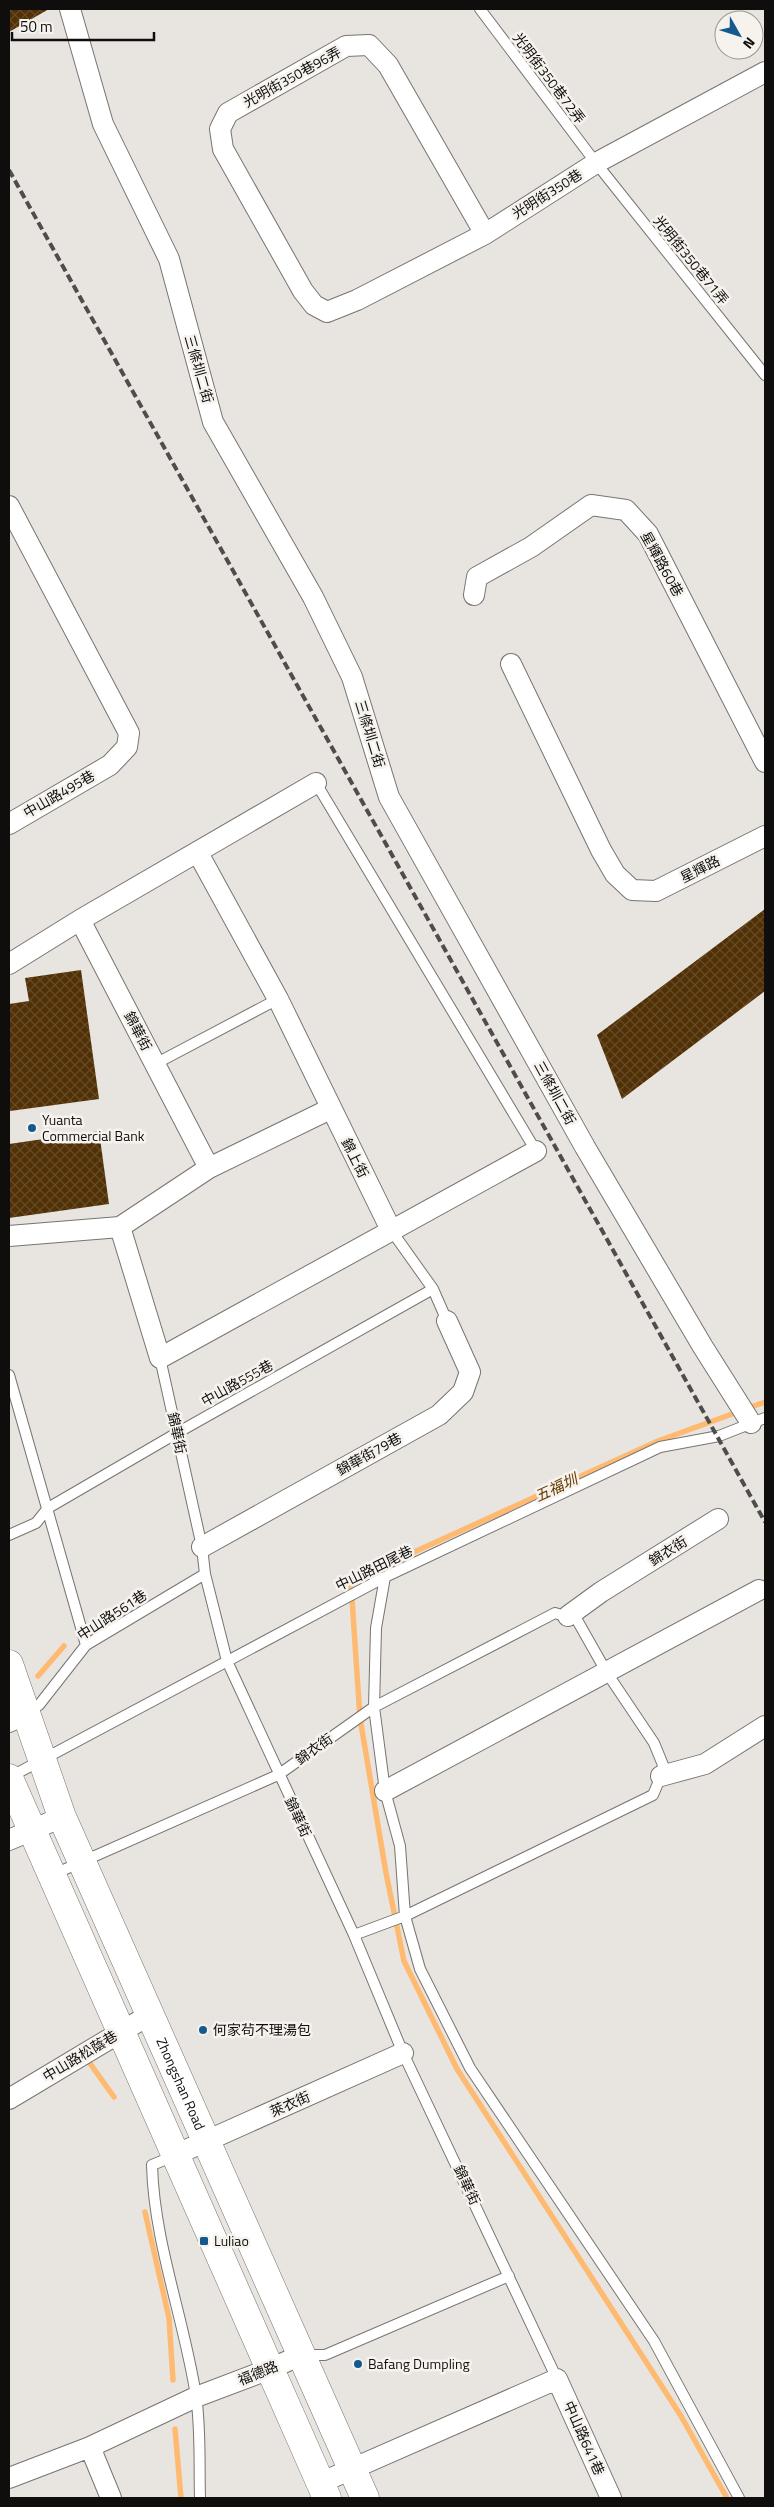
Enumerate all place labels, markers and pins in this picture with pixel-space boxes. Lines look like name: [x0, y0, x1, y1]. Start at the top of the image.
place label: Yuanta Commercial Bank: [42, 1109, 145, 1146]
marker: Yuanta Commercial Bank: [26, 1122, 38, 1134]
place label: 何家茍不理湯包: [213, 2019, 311, 2040]
marker: 何家茍不理湯包: [197, 2024, 209, 2036]
place label: Luliao: [214, 2230, 249, 2251]
marker: Luliao: [198, 2235, 210, 2247]
place label: Bafang Dumpling: [368, 2353, 470, 2374]
marker: Bafang Dumpling: [352, 2358, 364, 2370]

